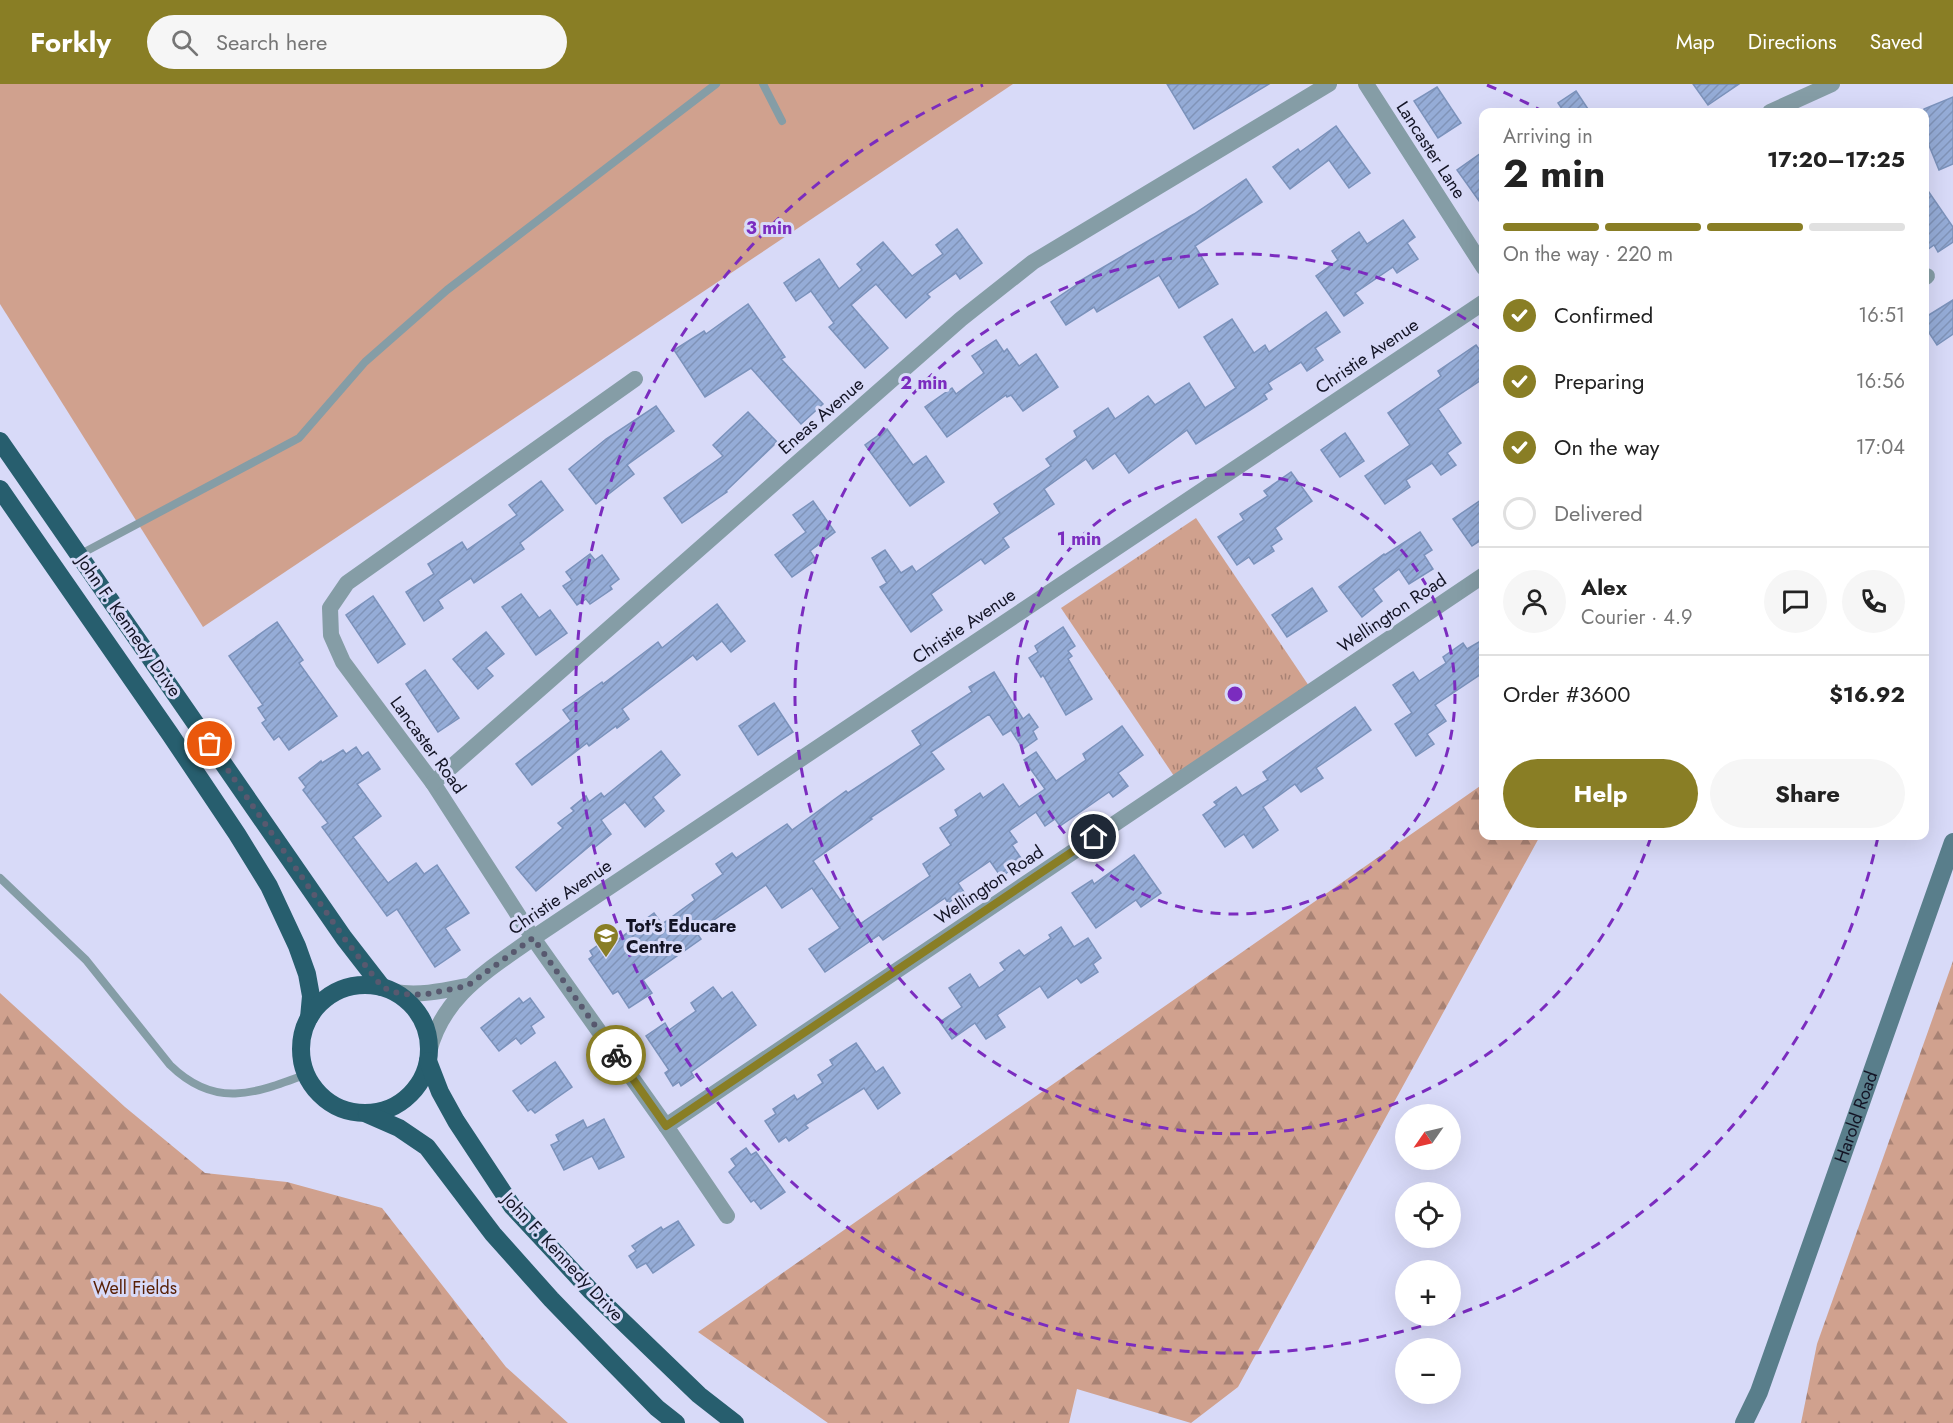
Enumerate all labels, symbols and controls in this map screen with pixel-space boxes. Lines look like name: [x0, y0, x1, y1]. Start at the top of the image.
search box: [147, 15, 567, 69]
text: Forkly: [30, 22, 111, 63]
icon: search: [168, 26, 201, 59]
text: Search here: [216, 26, 327, 58]
text: Map: [1676, 27, 1715, 57]
text: Directions: [1748, 27, 1837, 57]
text: Saved: [1870, 27, 1923, 57]
street label: Lancaster Lane: [1390, 96, 1472, 204]
text: Arriving in: [1503, 122, 1593, 151]
text: 17:20–17:25: [1767, 143, 1905, 175]
text: 2 min: [1503, 145, 1605, 202]
text: 3 min: [746, 215, 792, 241]
text: On the way · 220 m: [1503, 240, 1673, 269]
icon: check: [1503, 299, 1536, 332]
text: Confirmed: [1554, 299, 1653, 331]
text: 16:51: [1858, 301, 1905, 330]
street label: Christie Avenue: [1310, 312, 1424, 400]
icon: check: [1503, 365, 1536, 398]
text: Preparing: [1554, 365, 1645, 397]
text: 16:56: [1856, 367, 1905, 396]
text: 2 min: [900, 370, 948, 396]
street label: Eneas Avenue: [772, 371, 870, 461]
icon: check: [1503, 431, 1536, 464]
text: On the way: [1554, 431, 1659, 463]
text: 17:04: [1856, 433, 1905, 462]
text: Delivered: [1554, 497, 1643, 529]
text: 1 min: [1057, 526, 1101, 552]
street label: John F. Kennedy Drive: [69, 548, 188, 702]
street label: Wellington Road: [1332, 567, 1452, 659]
button: person: [1503, 570, 1566, 633]
button: chat: [1764, 570, 1827, 633]
button: phone: [1842, 570, 1905, 633]
text: Alex: [1581, 571, 1627, 603]
street label: Christie Avenue: [907, 582, 1021, 670]
text: Courier · 4.9: [1581, 603, 1693, 632]
text: Order #3600: [1503, 678, 1630, 710]
text: $16.92: [1829, 678, 1905, 710]
centre of rings: [1225, 684, 1245, 704]
street label: Lancaster Road: [384, 691, 472, 799]
pin: [184, 718, 235, 769]
icon: bag: [193, 727, 226, 760]
button: Help: [1503, 759, 1698, 828]
button: Share: [1710, 759, 1905, 828]
pin: [1068, 811, 1119, 862]
icon: home: [1077, 820, 1110, 853]
street label: Wellington Road: [929, 839, 1049, 931]
street label: Christie Avenue: [503, 853, 617, 941]
place label: Tot's Educare Centre: [626, 913, 736, 960]
school or university icon: Tot's Educare Centre: [591, 921, 621, 959]
courier: [586, 1025, 646, 1085]
icon: bike: [600, 1039, 633, 1072]
street label: Harold Road: [1828, 1067, 1884, 1167]
north arrow: [1395, 1104, 1461, 1170]
map controls: [1395, 1104, 1461, 1404]
button: locate: [1395, 1182, 1461, 1248]
street label: John F. Kennedy Drive: [495, 1185, 630, 1327]
button: +: [1395, 1260, 1461, 1326]
park label: Well Fields: [93, 1275, 177, 1301]
button: −: [1395, 1338, 1461, 1404]

